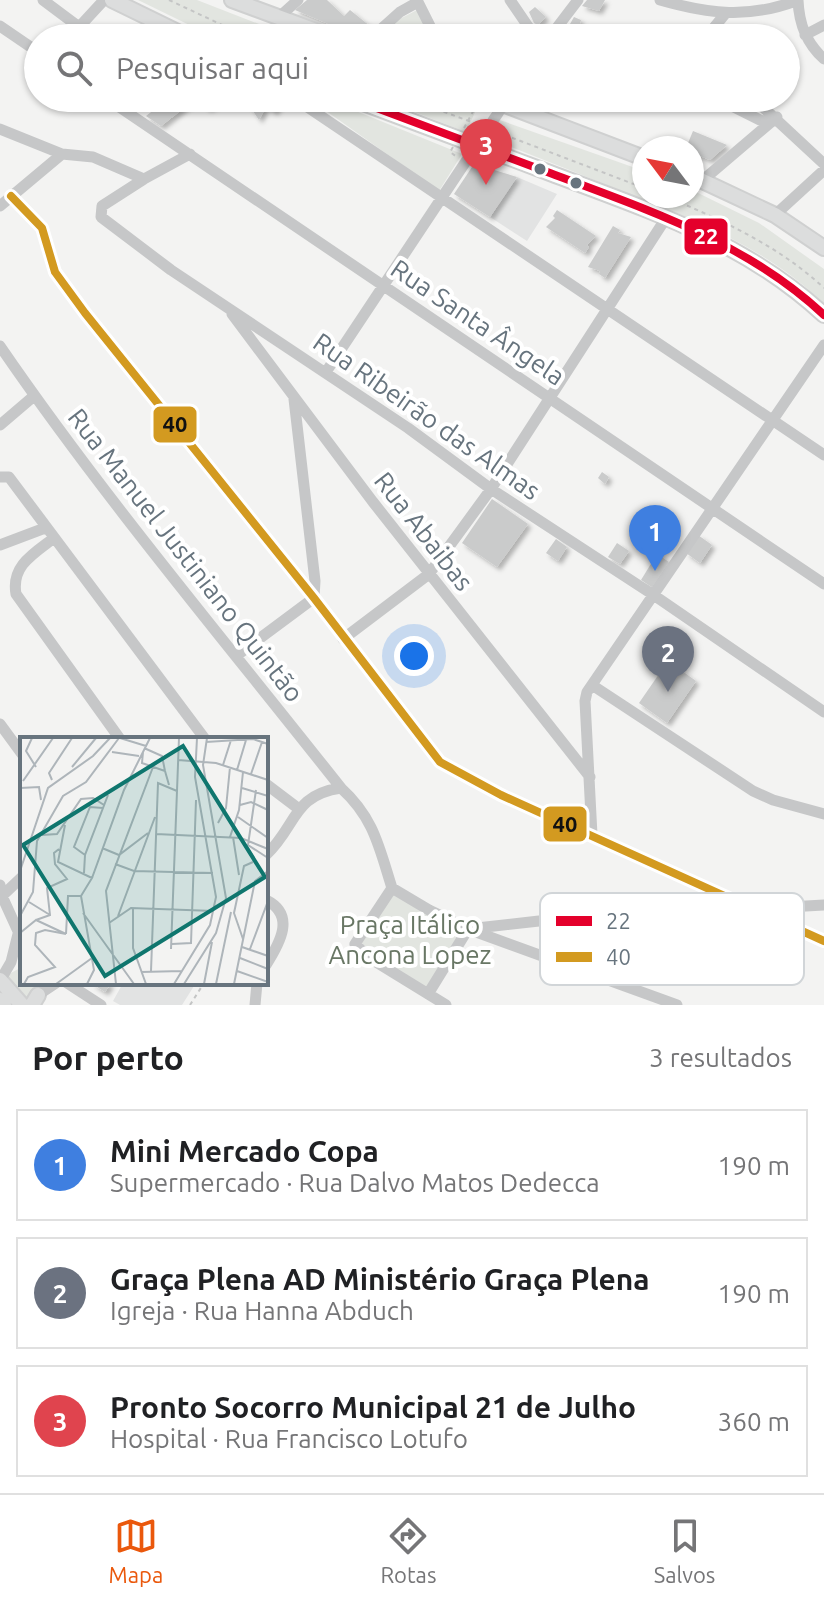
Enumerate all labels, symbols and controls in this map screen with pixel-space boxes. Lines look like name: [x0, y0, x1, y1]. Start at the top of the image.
search box: [24, 24, 800, 112]
icon: search: [52, 46, 96, 90]
text: Pesquisar aqui: [116, 51, 309, 85]
pin: 3: [460, 119, 512, 185]
north arrow: [632, 136, 704, 208]
unlabelled marker: [532, 161, 548, 177]
unlabelled marker: [568, 175, 584, 191]
line badge: 22: [683, 217, 729, 256]
text: 22: [694, 223, 718, 248]
street label: Rua Santa Ângela: [386, 253, 570, 391]
street label: Rua Ribeirão das Almas: [308, 327, 546, 505]
street label: Rua Manuel Justiniano Quintão: [63, 403, 309, 707]
line badge: 40: [152, 405, 198, 444]
text: 40: [163, 411, 187, 436]
street label: Rua Abaibas: [369, 466, 479, 596]
pin: 1: [629, 505, 681, 571]
pin: 2: [642, 626, 694, 692]
your location: [394, 636, 434, 676]
inset map: [20, 737, 268, 985]
line badge: 40: [542, 805, 588, 843]
text: 40: [553, 811, 577, 836]
legend: [540, 893, 804, 985]
text: 22: [606, 908, 631, 933]
park label: Praça Itálico Ancona Lopez: [328, 910, 492, 969]
text: 40: [606, 944, 631, 969]
text: Por perto: [32, 1038, 184, 1076]
text: 3 resultados: [649, 1043, 792, 1072]
text: Mini Mercado Copa: [110, 1134, 379, 1168]
text: 1: [53, 1151, 67, 1180]
text: 190 m: [718, 1151, 790, 1180]
text: Supermercado · Rua Dalvo Matos Dedecca: [110, 1168, 600, 1197]
text: Graça Plena AD Ministério Graça Plena: [110, 1262, 650, 1296]
text: 2: [53, 1279, 67, 1308]
text: 190 m: [718, 1279, 790, 1308]
text: Igreja · Rua Hanna Abduch: [110, 1296, 414, 1325]
text: Pronto Socorro Municipal 21 de Julho: [110, 1390, 636, 1424]
text: 3: [53, 1407, 67, 1436]
text: 360 m: [718, 1407, 790, 1436]
text: Hospital · Rua Francisco Lotufo: [110, 1424, 468, 1453]
tab: Mapa: [109, 1514, 163, 1587]
tab: Rotas: [380, 1514, 436, 1587]
tab: Salvos: [654, 1514, 715, 1587]

